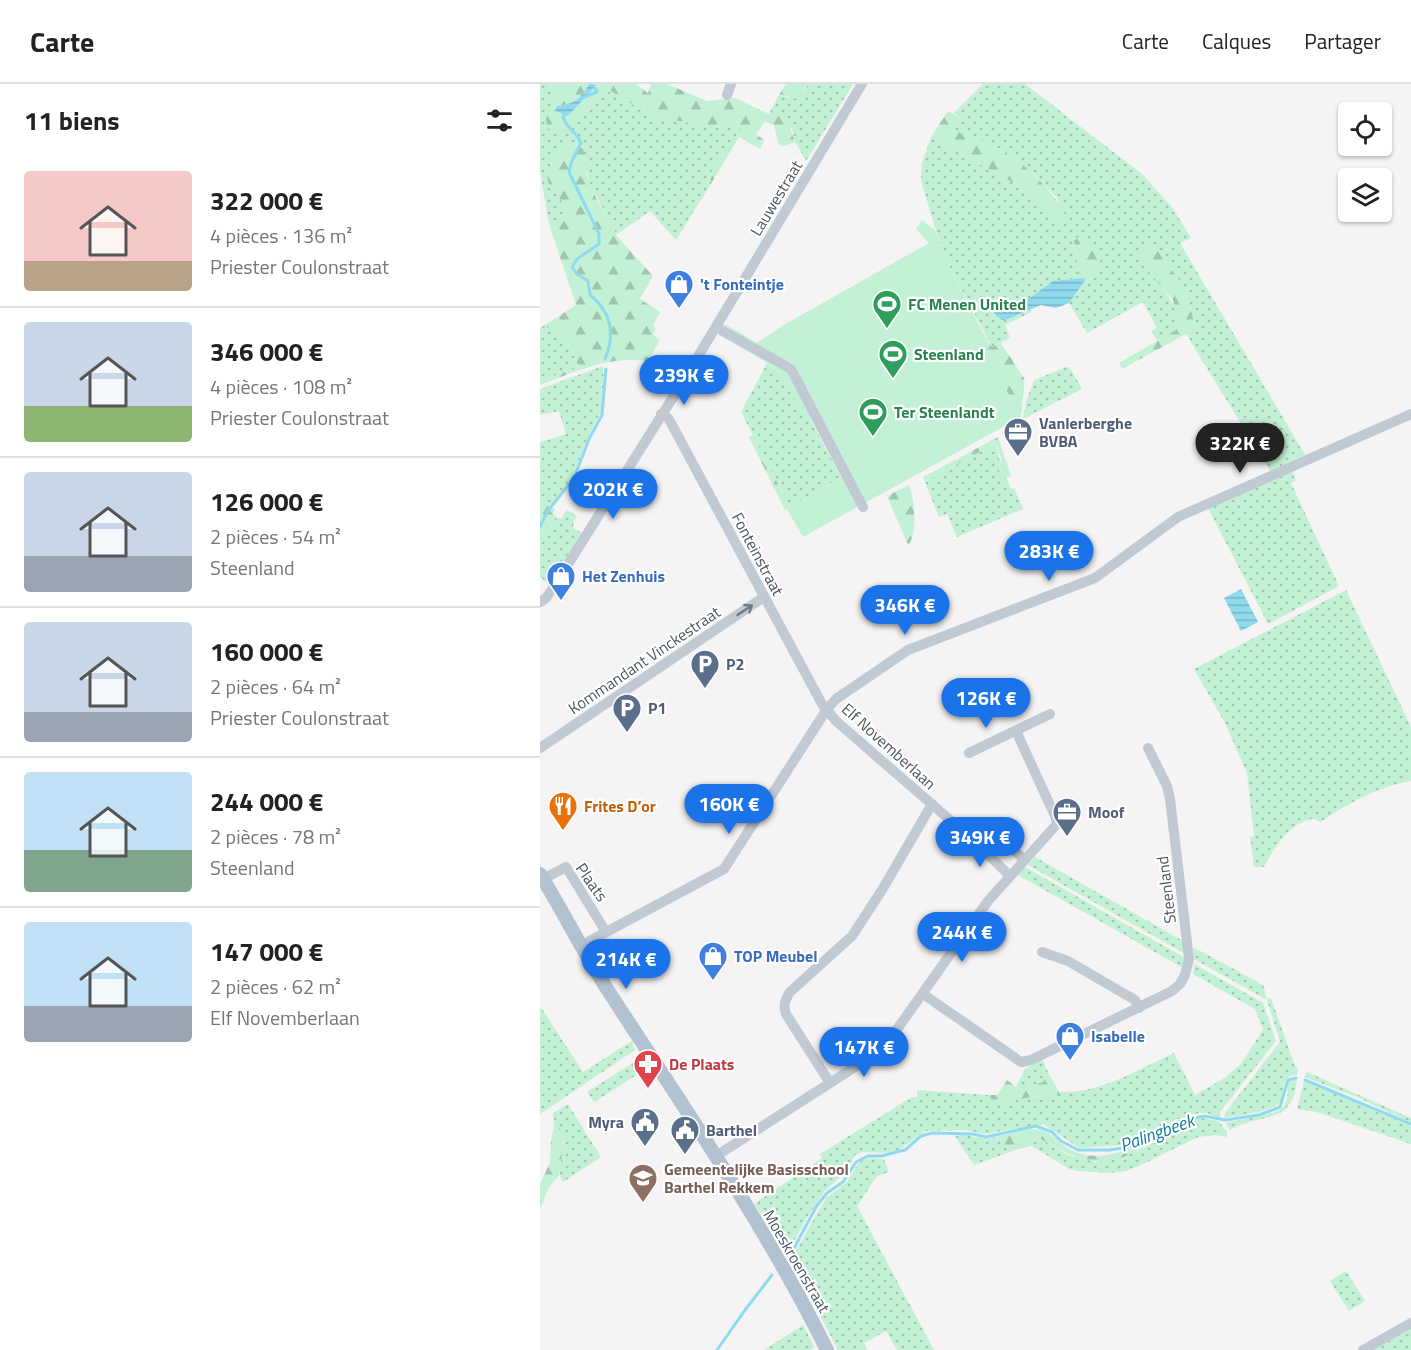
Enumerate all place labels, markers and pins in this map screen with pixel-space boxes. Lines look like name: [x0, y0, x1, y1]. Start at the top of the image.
shop icon: 't Fonteintje: [663, 268, 695, 310]
place label: 't Fonteintje: [700, 272, 784, 296]
sports icon: FC Menen United: [871, 288, 903, 330]
place label: FC Menen United: [908, 292, 1026, 316]
sports icon: Steenland: [877, 338, 909, 380]
place label: Steenland: [914, 342, 984, 366]
pin: 239K €: [635, 355, 733, 406]
sports icon: Ter Steenlandt: [857, 396, 889, 438]
place label: Ter Steenlandt: [894, 400, 995, 424]
place label: Vanlerberghe BVBA: [1039, 411, 1132, 453]
office icon: Vanlerberghe BVBA: [1002, 416, 1034, 458]
pin: 322K €: [1191, 423, 1289, 474]
pin: 202K €: [564, 469, 662, 520]
pin: 283K €: [1000, 531, 1098, 582]
shop icon: Het Zenhuis: [545, 560, 577, 602]
place label: Het Zenhuis: [582, 564, 665, 588]
pin: 346K €: [856, 585, 954, 636]
parking icon: P2: [689, 648, 721, 690]
place label: P2: [726, 652, 744, 676]
pin: 126K €: [937, 678, 1035, 729]
parking icon: P1: [611, 692, 643, 734]
place label: P1: [648, 696, 666, 720]
pin: 160K €: [680, 784, 778, 835]
restaurant icon: Frites D’or: [547, 790, 579, 832]
place label: Frites D’or: [584, 794, 656, 818]
office icon: Moof: [1051, 796, 1083, 838]
place label: Moof: [1088, 800, 1125, 824]
pin: 349K €: [931, 817, 1029, 868]
pin: 244K €: [913, 912, 1011, 963]
pin: 214K €: [577, 939, 675, 990]
shop icon: TOP Meubel: [697, 940, 729, 982]
place label: TOP Meubel: [734, 944, 818, 968]
shop icon: Isabelle: [1054, 1020, 1086, 1062]
place label: Isabelle: [1091, 1024, 1145, 1048]
pin: 147K €: [815, 1027, 913, 1078]
pharmacy icon: De Plaats: [632, 1048, 664, 1090]
place label: De Plaats: [669, 1052, 734, 1076]
public building icon: Myra: [629, 1106, 661, 1148]
place label: Myra: [588, 1110, 624, 1134]
public building icon: Barthel: [669, 1114, 701, 1156]
place label: Barthel: [706, 1118, 757, 1142]
place label: Gemeentelijke Basisschool Barthel Rekkem: [664, 1157, 849, 1199]
school or university icon: Gemeentelijke Basisschool Barthel Rekkem: [627, 1162, 659, 1204]

